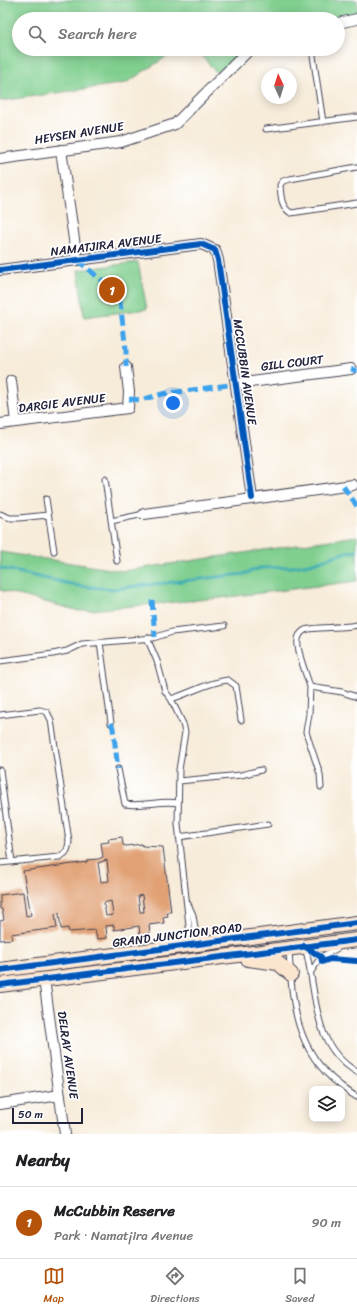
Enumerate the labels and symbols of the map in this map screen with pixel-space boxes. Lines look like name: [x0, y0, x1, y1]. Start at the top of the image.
north arrow: [261, 68, 297, 104]
street label: HEYSEN AVENUE: [33, 115, 126, 151]
street label: NAMATJIRA AVENUE: [49, 227, 164, 263]
pin: 1: [99, 275, 125, 305]
street label: MCCUBBIN AVENUE: [227, 318, 263, 428]
street label: GILL COURT: [260, 348, 325, 378]
street label: DARGIE AVENUE: [17, 387, 108, 419]
your location: [163, 393, 183, 413]
street label: GRAND JUNCTION ROAD: [111, 916, 244, 954]
street label: DELRAY AVENUE: [51, 1010, 85, 1102]
scale bar: [12, 1106, 83, 1125]

